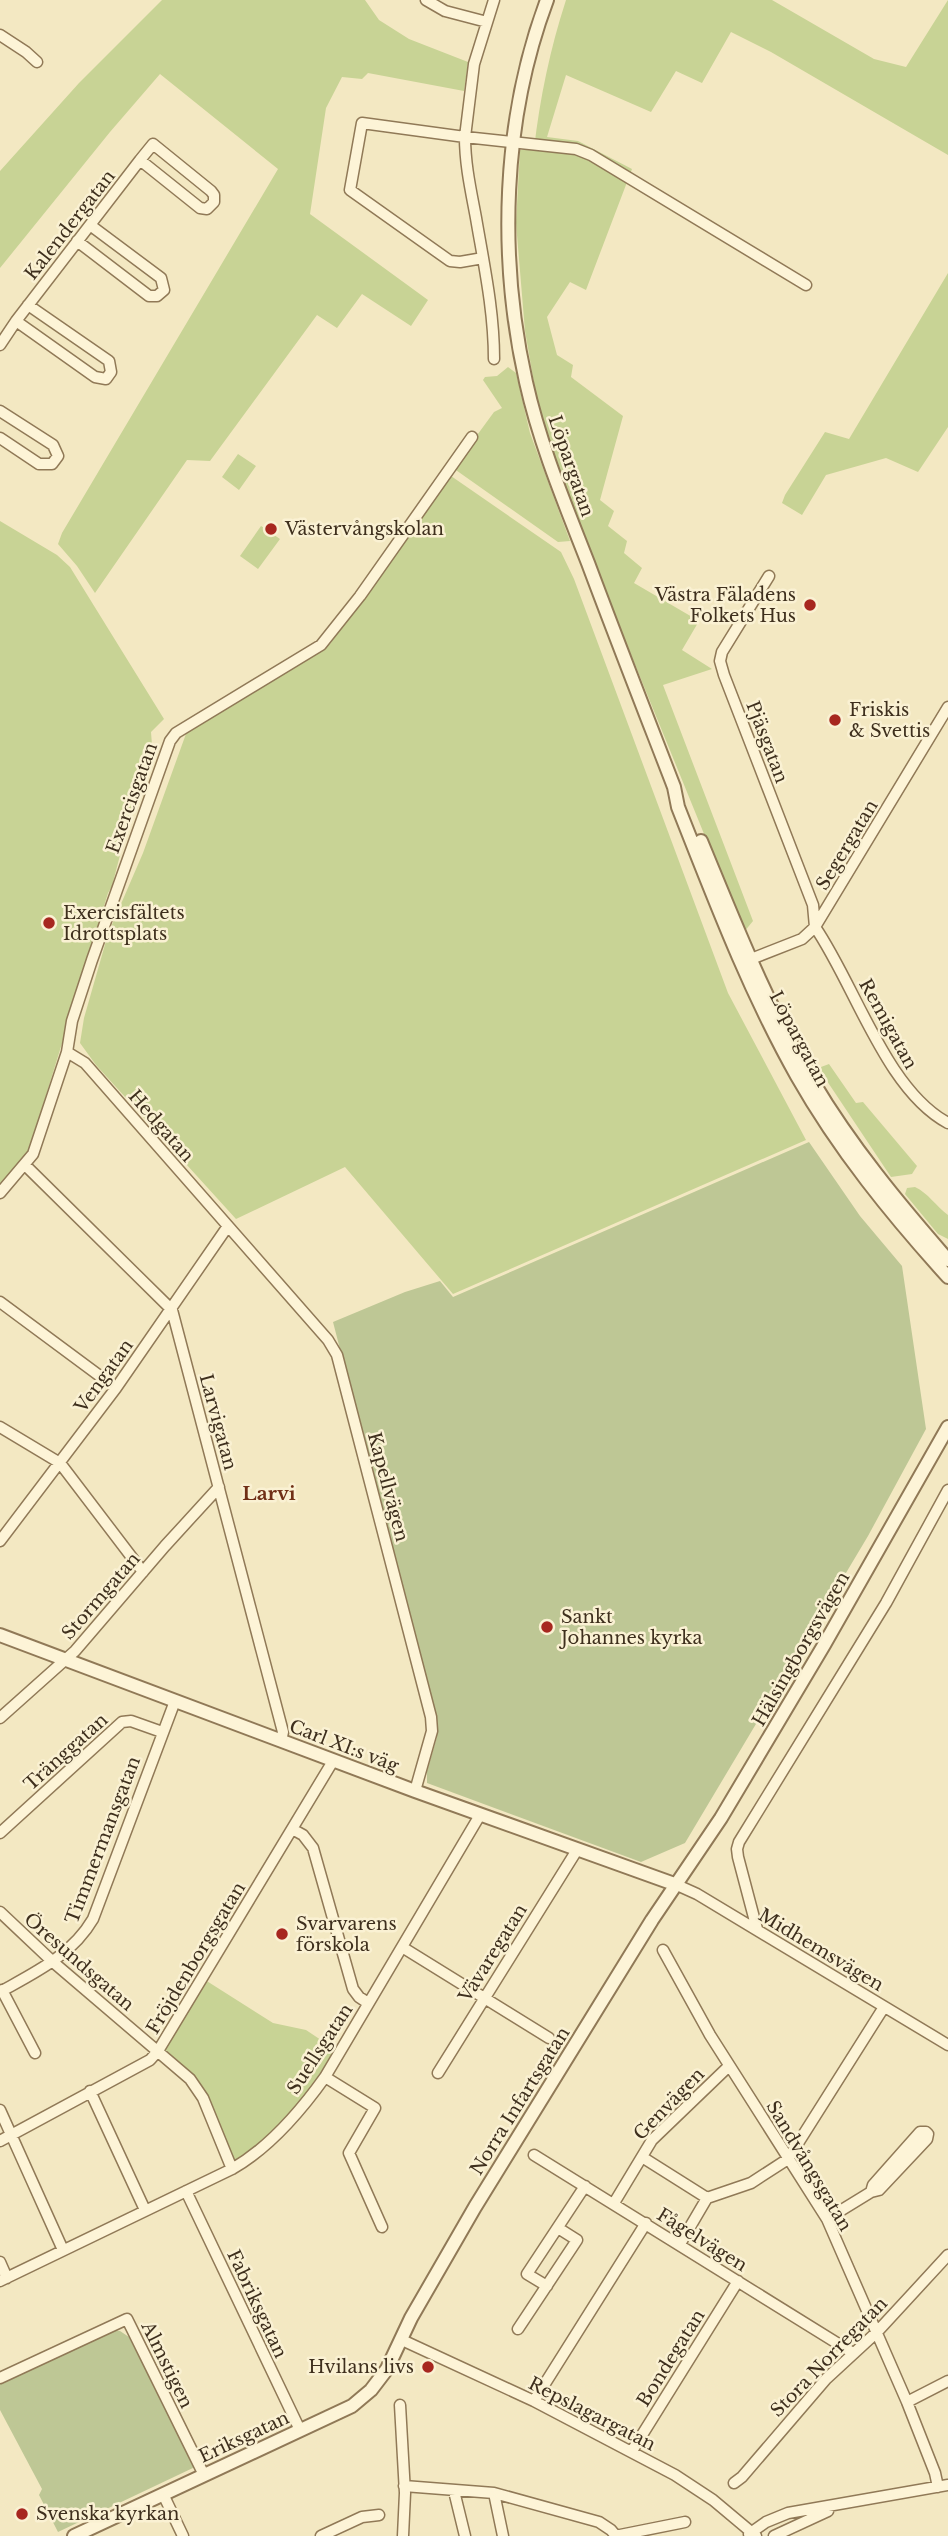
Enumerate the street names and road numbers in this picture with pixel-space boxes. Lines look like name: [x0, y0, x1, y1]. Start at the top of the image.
street label: Kalendergatan: [20, 166, 120, 284]
street label: Löpargatan: [543, 413, 599, 519]
street label: Pjäsgatan: [741, 698, 793, 786]
street label: Exercisgatan: [102, 740, 162, 856]
street label: Segergatan: [811, 796, 883, 894]
street label: Remigatan: [854, 975, 922, 1073]
street label: Löpargatan: [765, 987, 833, 1091]
street label: Hedgatan: [124, 1085, 198, 1167]
street label: Vengatan: [69, 1335, 138, 1418]
street label: Larvigatan: [195, 1371, 241, 1473]
street label: Kapellvägen: [363, 1430, 413, 1544]
street label: Stormgatan: [57, 1548, 145, 1644]
street label: Hälsingborgsvägen: [748, 1568, 854, 1730]
street label: Tränggatan: [20, 1709, 112, 1795]
street label: Carl XI:s väg: [286, 1715, 402, 1777]
street label: Timmermansgatan: [61, 1753, 145, 1927]
street label: Fröjdenborgsgatan: [142, 1878, 250, 2038]
street label: Vävaregatan: [454, 1900, 532, 2007]
street label: Midhemsvägen: [754, 1904, 888, 1996]
street label: Öresundsgatan: [19, 1907, 139, 2016]
street label: Suellsgatan: [283, 1999, 357, 2099]
street label: Norra Infartsgatan: [466, 2023, 574, 2179]
street label: Genvägen: [629, 2063, 709, 2145]
street label: Sandvångsgatan: [761, 2097, 857, 2235]
street label: Fågelvägen: [653, 2204, 751, 2276]
street label: Fabriksgatan: [222, 2246, 292, 2362]
street label: Stora Norregatan: [766, 2292, 892, 2422]
street label: Bondegatan: [632, 2305, 710, 2411]
street label: Almstigen: [136, 2317, 197, 2412]
street label: Repslagargatan: [525, 2372, 659, 2456]
street label: Eriksgatan: [195, 2407, 293, 2467]

